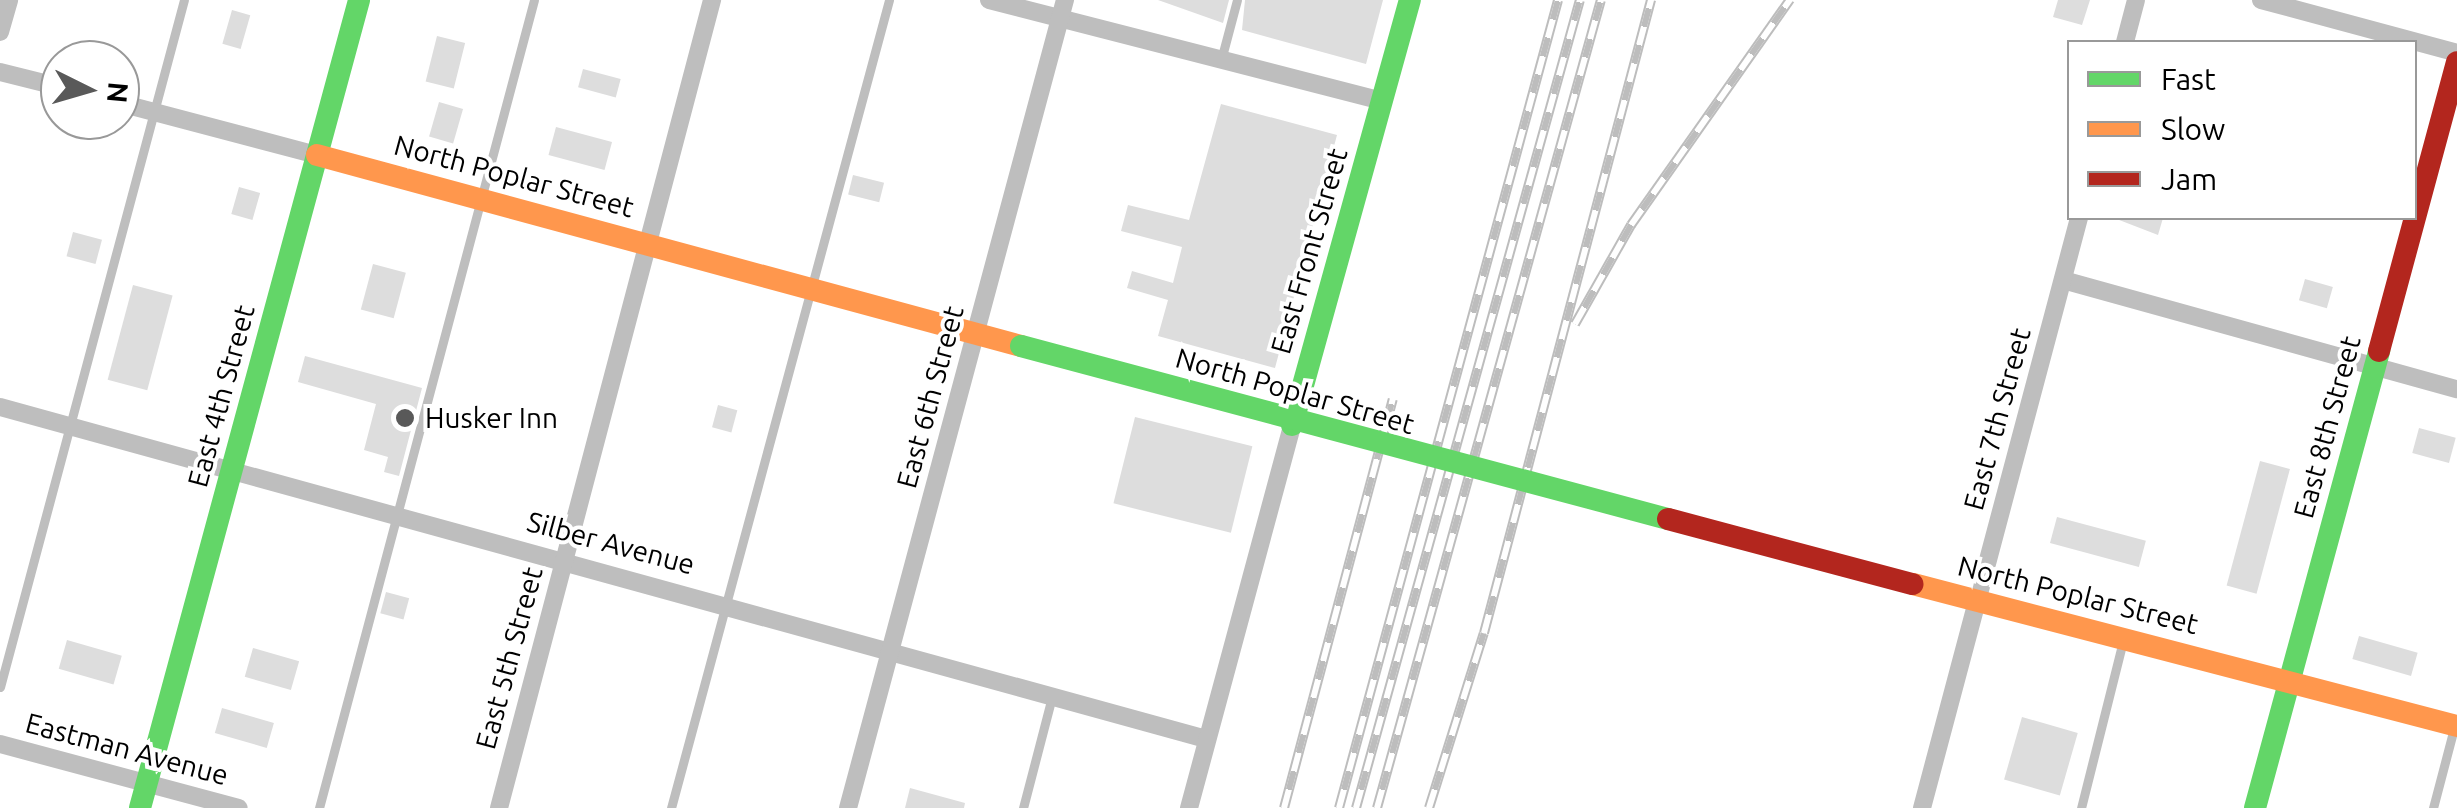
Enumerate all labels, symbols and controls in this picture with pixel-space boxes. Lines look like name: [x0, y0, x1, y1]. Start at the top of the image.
north arrow: [40, 40, 140, 140]
legend: [2067, 40, 2417, 220]
text: Fast: [2161, 62, 2216, 96]
text: N: [102, 81, 135, 104]
text: Slow: [2161, 112, 2225, 146]
street label: North Poplar Street: [391, 128, 637, 224]
street label: East Front Street: [1264, 144, 1354, 358]
text: Jam: [2161, 162, 2217, 196]
street label: East 4th Street: [181, 301, 261, 491]
street label: East 6th Street: [890, 302, 970, 492]
street label: East 7th Street: [1957, 324, 2037, 514]
street label: East 8th Street: [2287, 332, 2367, 522]
street label: North Poplar Street: [1172, 341, 1418, 441]
place label: Husker Inn: [425, 401, 558, 435]
marker: Husker Inn: [394, 407, 416, 429]
street label: Silber Avenue: [524, 505, 698, 581]
street label: North Poplar Street: [1954, 549, 2202, 641]
street label: East 5th Street: [469, 563, 549, 753]
street label: Eastman Avenue: [22, 706, 232, 792]

